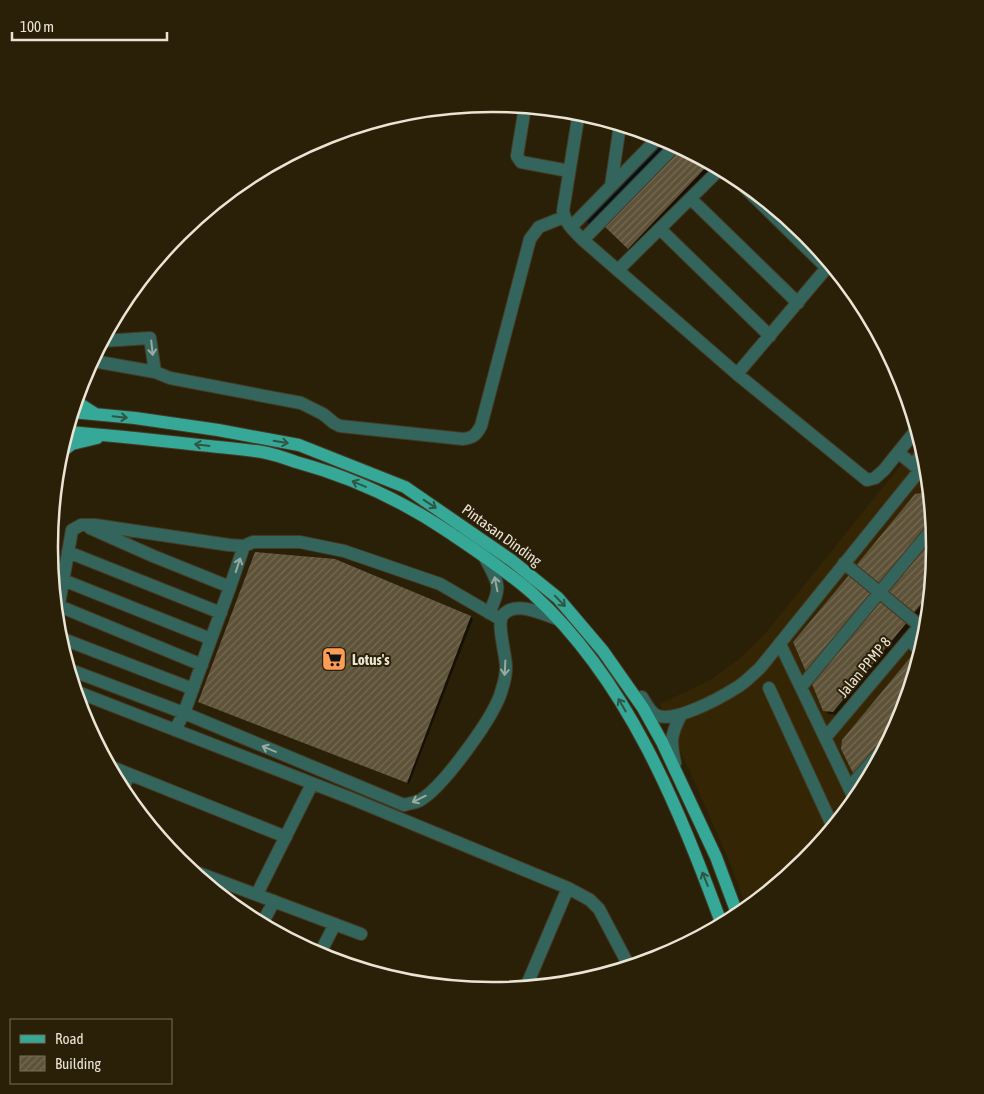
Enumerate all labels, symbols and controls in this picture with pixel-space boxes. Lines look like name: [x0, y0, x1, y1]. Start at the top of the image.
scale bar: [12, 10, 168, 42]
text: 100 m: [20, 18, 54, 35]
one-way arrow: [147, 339, 157, 355]
one-way arrow: [112, 412, 128, 422]
one-way arrow: [273, 437, 289, 447]
one-way arrow: [195, 440, 211, 450]
one-way arrow: [352, 478, 367, 488]
one-way arrow: [423, 499, 437, 509]
street label: Pintasan Dinding: [459, 500, 545, 570]
one-way arrow: [233, 557, 243, 573]
one-way arrow: [491, 577, 501, 593]
one-way arrow: [554, 595, 566, 607]
street label: Jalan PPMP 8: [834, 633, 894, 701]
supermarket icon: Lotus's: [321, 646, 347, 672]
place label: Lotus's: [352, 651, 390, 668]
one-way arrow: [500, 659, 509, 675]
one-way arrow: [617, 698, 627, 713]
one-way arrow: [262, 743, 277, 753]
one-way arrow: [411, 795, 426, 805]
one-way arrow: [699, 872, 709, 887]
legend: [10, 1019, 172, 1084]
text: Road: [55, 1030, 84, 1047]
text: Building: [55, 1055, 101, 1072]

